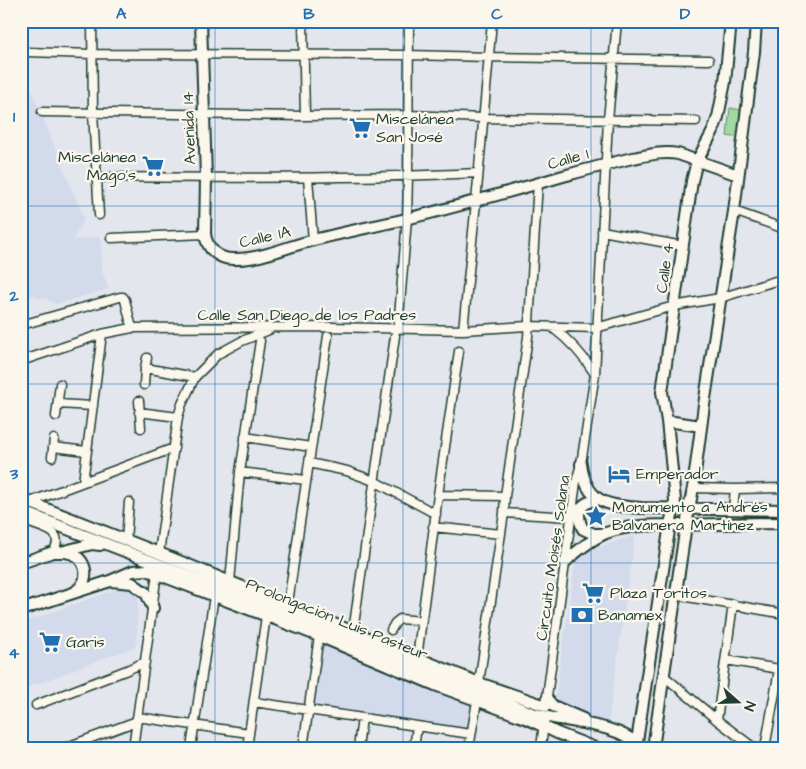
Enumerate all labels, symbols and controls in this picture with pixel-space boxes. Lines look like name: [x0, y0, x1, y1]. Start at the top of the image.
text: A: [116, 3, 127, 25]
text: B: [303, 3, 315, 25]
text: C: [491, 3, 503, 25]
text: D: [680, 3, 691, 25]
street label: Avenida 14: [177, 91, 201, 165]
text: 1: [13, 106, 16, 128]
place label: Miscelánea San José: [376, 108, 454, 148]
supermarket icon: Miscelánea San José: [347, 115, 373, 141]
street label: Calle 1: [545, 143, 591, 175]
place label: Miscelánea Mago's: [58, 146, 136, 187]
supermarket icon: Miscelánea Mago's: [140, 153, 166, 179]
street label: Calle 1A: [237, 220, 293, 254]
street label: Calle 4: [651, 241, 679, 295]
text: 2: [8, 285, 19, 307]
street label: Calle San Diego de los Padres: [198, 304, 416, 327]
hotel icon: Emperador: [606, 461, 632, 487]
text: 3: [9, 463, 19, 485]
place label: Emperador: [636, 463, 719, 485]
street label: Circuito Moisés Solana: [530, 474, 576, 642]
place label: Monumento a Andrés Balvanera Martínez: [612, 496, 768, 536]
place icon: Monumento a Andrés Balvanera Martínez: [583, 503, 609, 529]
street label: Prolongación Luis Pasteur: [242, 572, 431, 667]
supermarket icon: Plaza Toritos: [580, 580, 606, 606]
place label: Plaza Toritos: [610, 582, 707, 604]
bank icon: Banamex: [569, 602, 595, 628]
place label: Banamex: [598, 604, 663, 626]
supermarket icon: Garis: [37, 629, 63, 655]
place label: Garis: [66, 631, 105, 653]
text: 4: [9, 642, 20, 664]
north arrow: [714, 676, 764, 726]
text: N: [738, 699, 760, 714]

